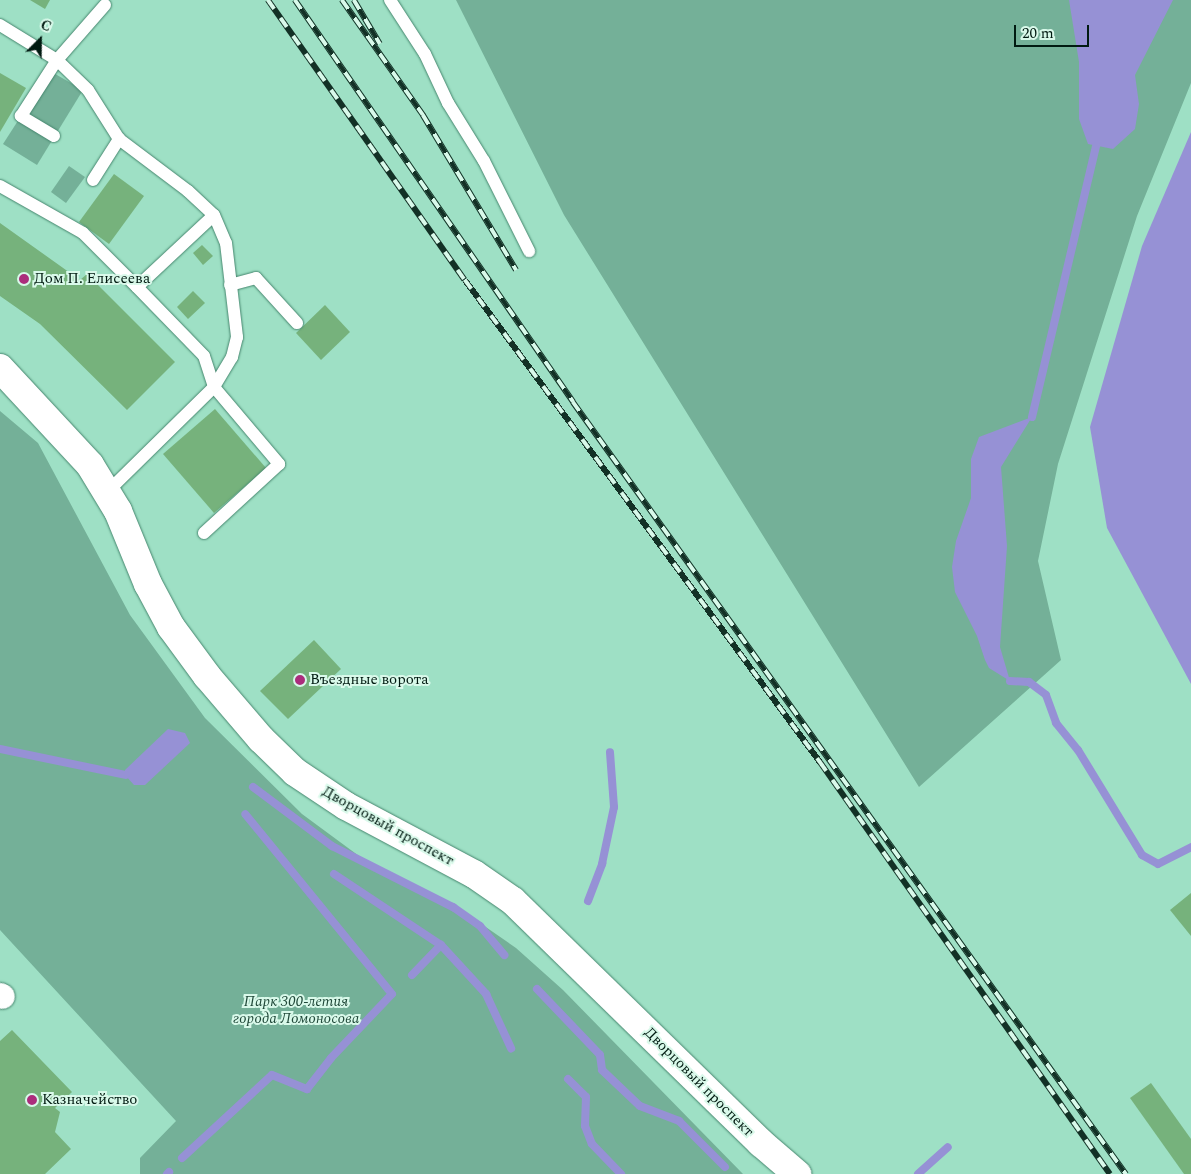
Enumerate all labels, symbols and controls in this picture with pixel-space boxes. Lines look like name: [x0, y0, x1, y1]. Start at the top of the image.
text: С: [37, 14, 55, 37]
north arrow: [15, 15, 65, 65]
scale bar: [1016, 15, 1091, 47]
text: 20 m: [1022, 22, 1054, 45]
place label: Дом П. Елисеева: [34, 270, 150, 288]
marker: Дом П. Елисеева: [18, 273, 30, 285]
place label: Въездные ворота: [310, 671, 429, 689]
marker: Въездные ворота: [294, 674, 306, 686]
street label: Дворцовый проспект: [319, 782, 457, 870]
park label: Парк 300-летия города Ломоносова: [233, 992, 359, 1027]
street label: Дворцовый проспект: [640, 1023, 758, 1141]
place label: Казначейство: [42, 1091, 137, 1109]
marker: Казначейство: [26, 1094, 38, 1106]

